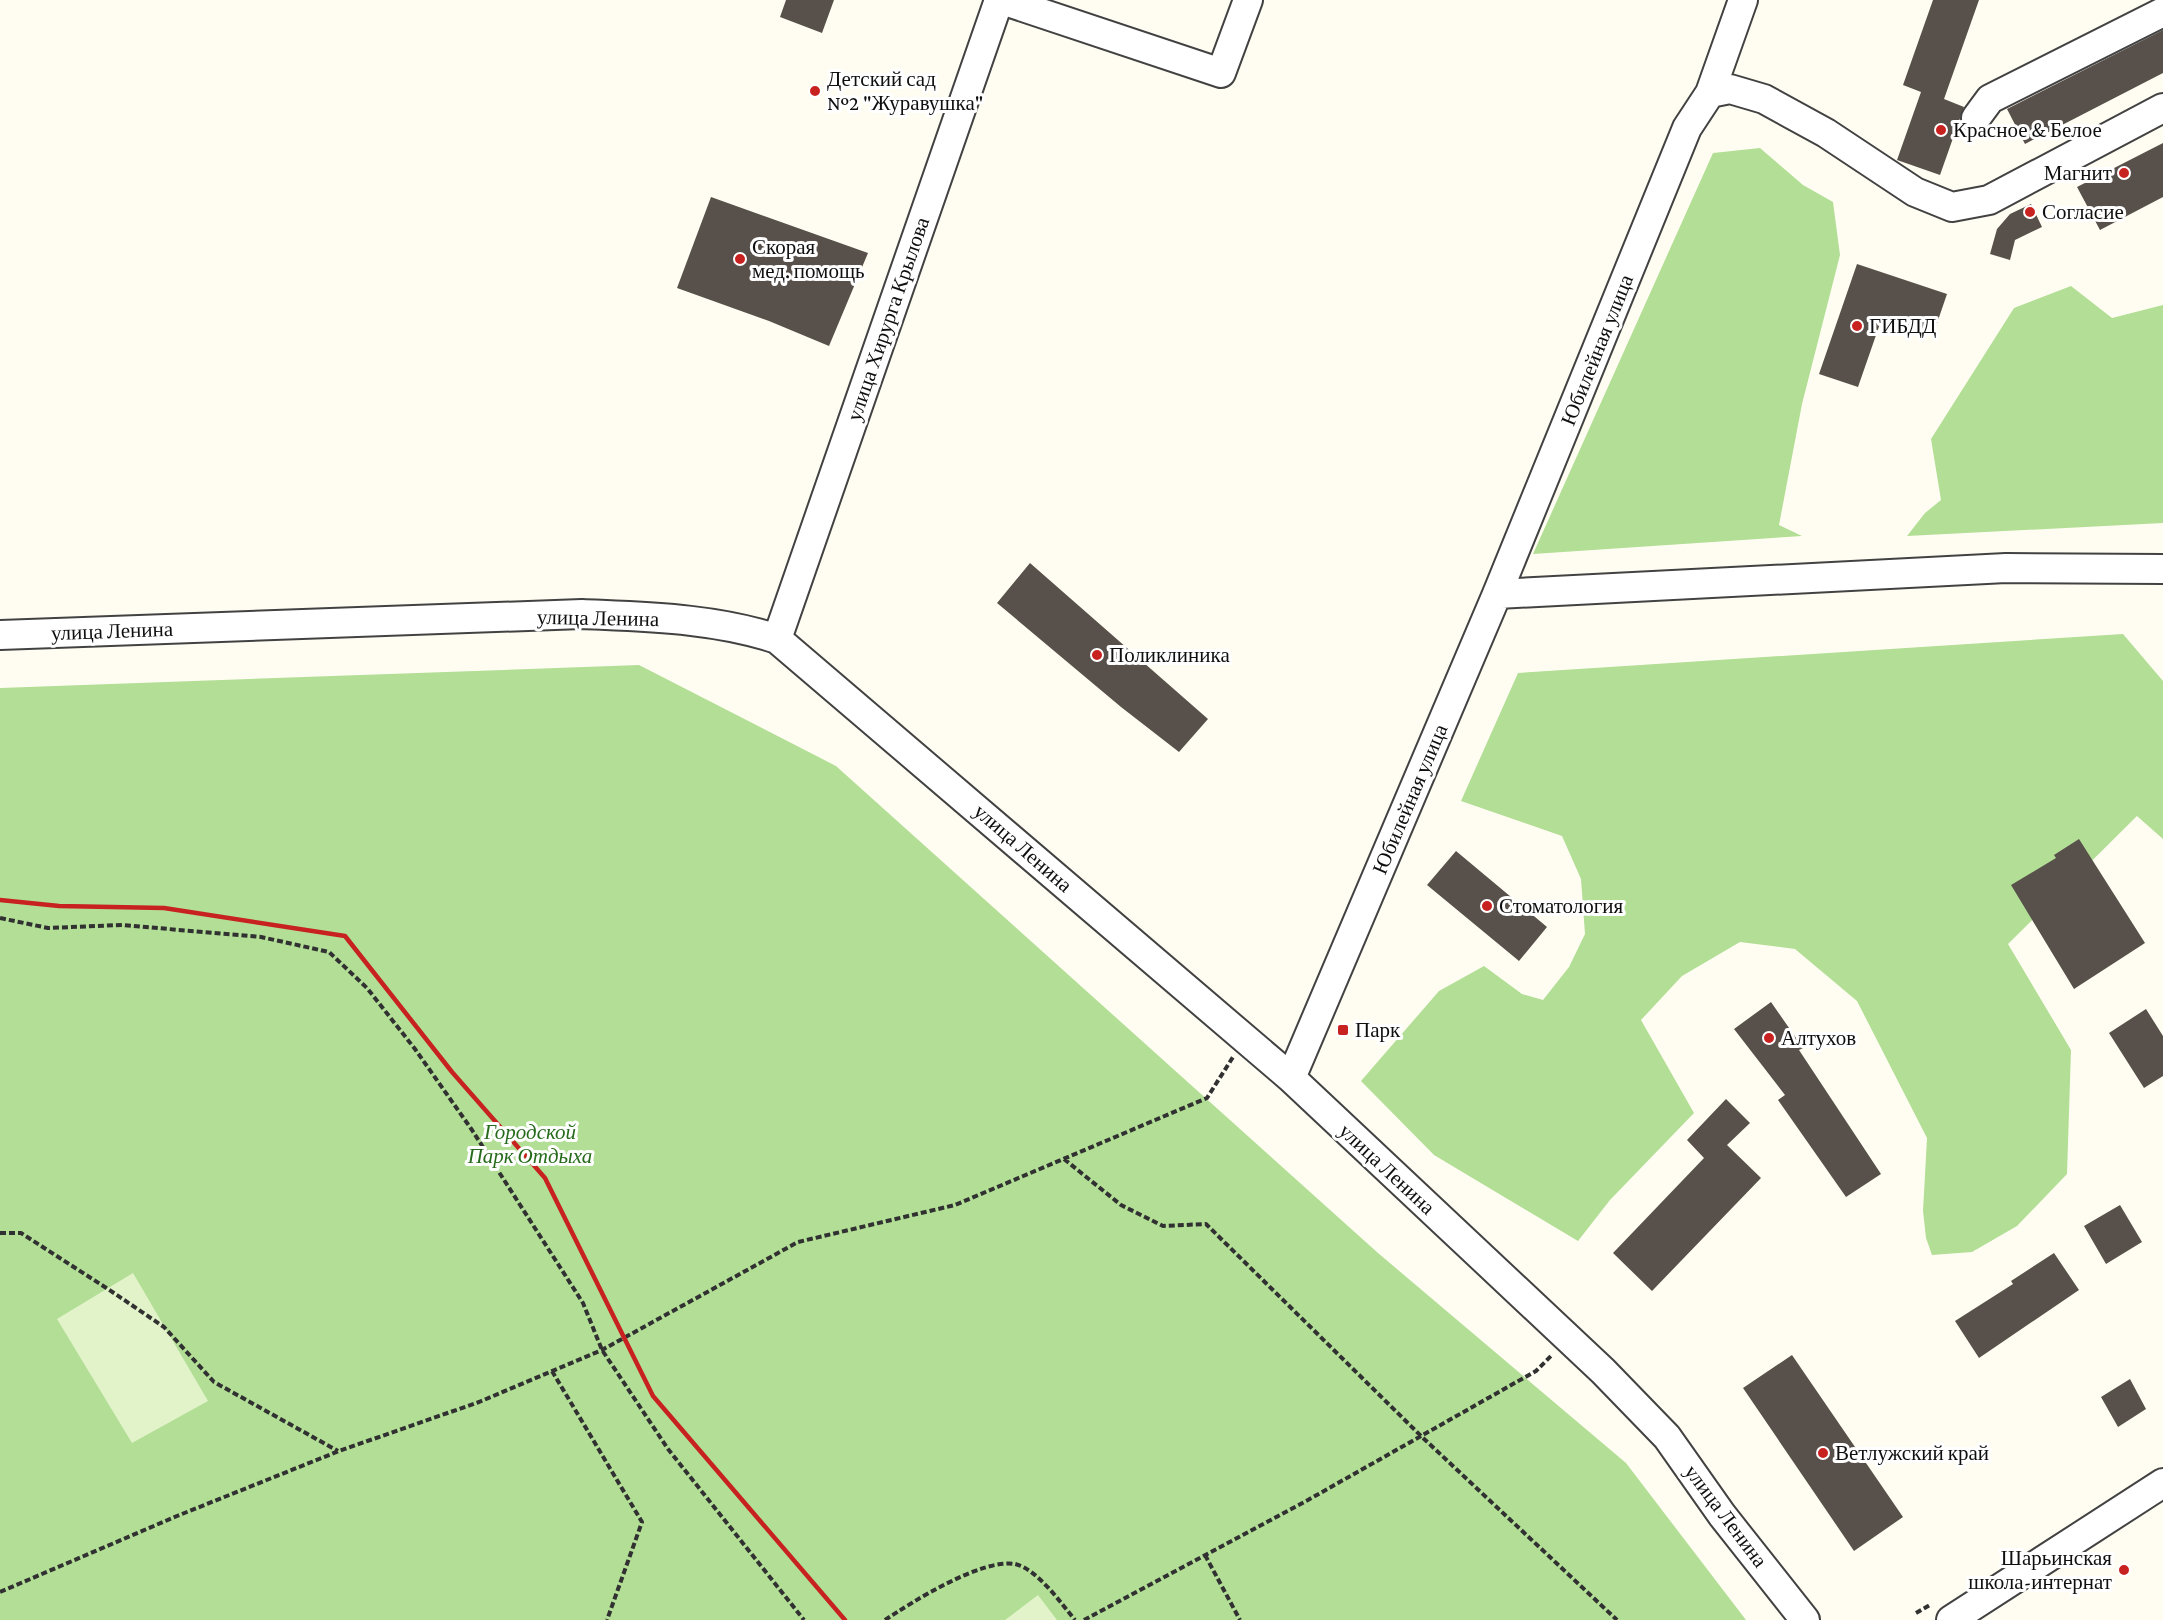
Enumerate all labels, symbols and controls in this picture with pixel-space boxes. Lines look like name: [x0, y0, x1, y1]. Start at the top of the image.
place label: Детский сад №2 "Журавушка": [827, 67, 983, 115]
marker: Детский сад №2 "Журавушка": [808, 84, 822, 98]
place label: Красное & Белое: [1953, 118, 2102, 142]
marker: Красное & Белое: [1934, 123, 1948, 137]
place label: Магнит: [2044, 161, 2112, 185]
marker: Магнит: [2117, 166, 2131, 180]
place label: Согласие: [2042, 200, 2124, 224]
marker: Согласие: [2023, 205, 2037, 219]
street label: улица Хирурга Крылова: [842, 213, 934, 424]
place label: Скорая мед. помощь: [752, 235, 865, 283]
marker: Скорая мед. помощь: [733, 252, 747, 266]
street label: Юбилейная улица: [1556, 270, 1638, 429]
place label: ГИБДД: [1869, 314, 1936, 338]
marker: ГИБДД: [1850, 319, 1864, 333]
street label: улица Ленина: [537, 605, 660, 631]
street label: улица Ленина: [50, 617, 174, 645]
place label: Поликлиника: [1109, 643, 1230, 667]
marker: Поликлиника: [1090, 648, 1104, 662]
street label: Юбилейная улица: [1368, 720, 1453, 878]
street label: улица Ленина: [969, 799, 1078, 898]
place label: Стоматология: [1499, 894, 1624, 918]
marker: Стоматология: [1480, 899, 1494, 913]
place label: Парк: [1355, 1018, 1401, 1042]
marker: Парк: [1336, 1023, 1350, 1037]
place label: Алтухов: [1781, 1026, 1856, 1050]
marker: Алтухов: [1762, 1031, 1776, 1045]
street label: улица Ленина: [1334, 1119, 1440, 1220]
park label: Городской Парк Отдыха: [467, 1120, 592, 1168]
place label: Ветлужский край: [1835, 1441, 1989, 1465]
marker: Ветлужский край: [1816, 1446, 1830, 1460]
street label: улица Ленина: [1680, 1460, 1773, 1573]
place label: Шарьинская школа-интернат: [1968, 1546, 2112, 1594]
marker: Шарьинская школа-интернат: [2117, 1563, 2131, 1577]

